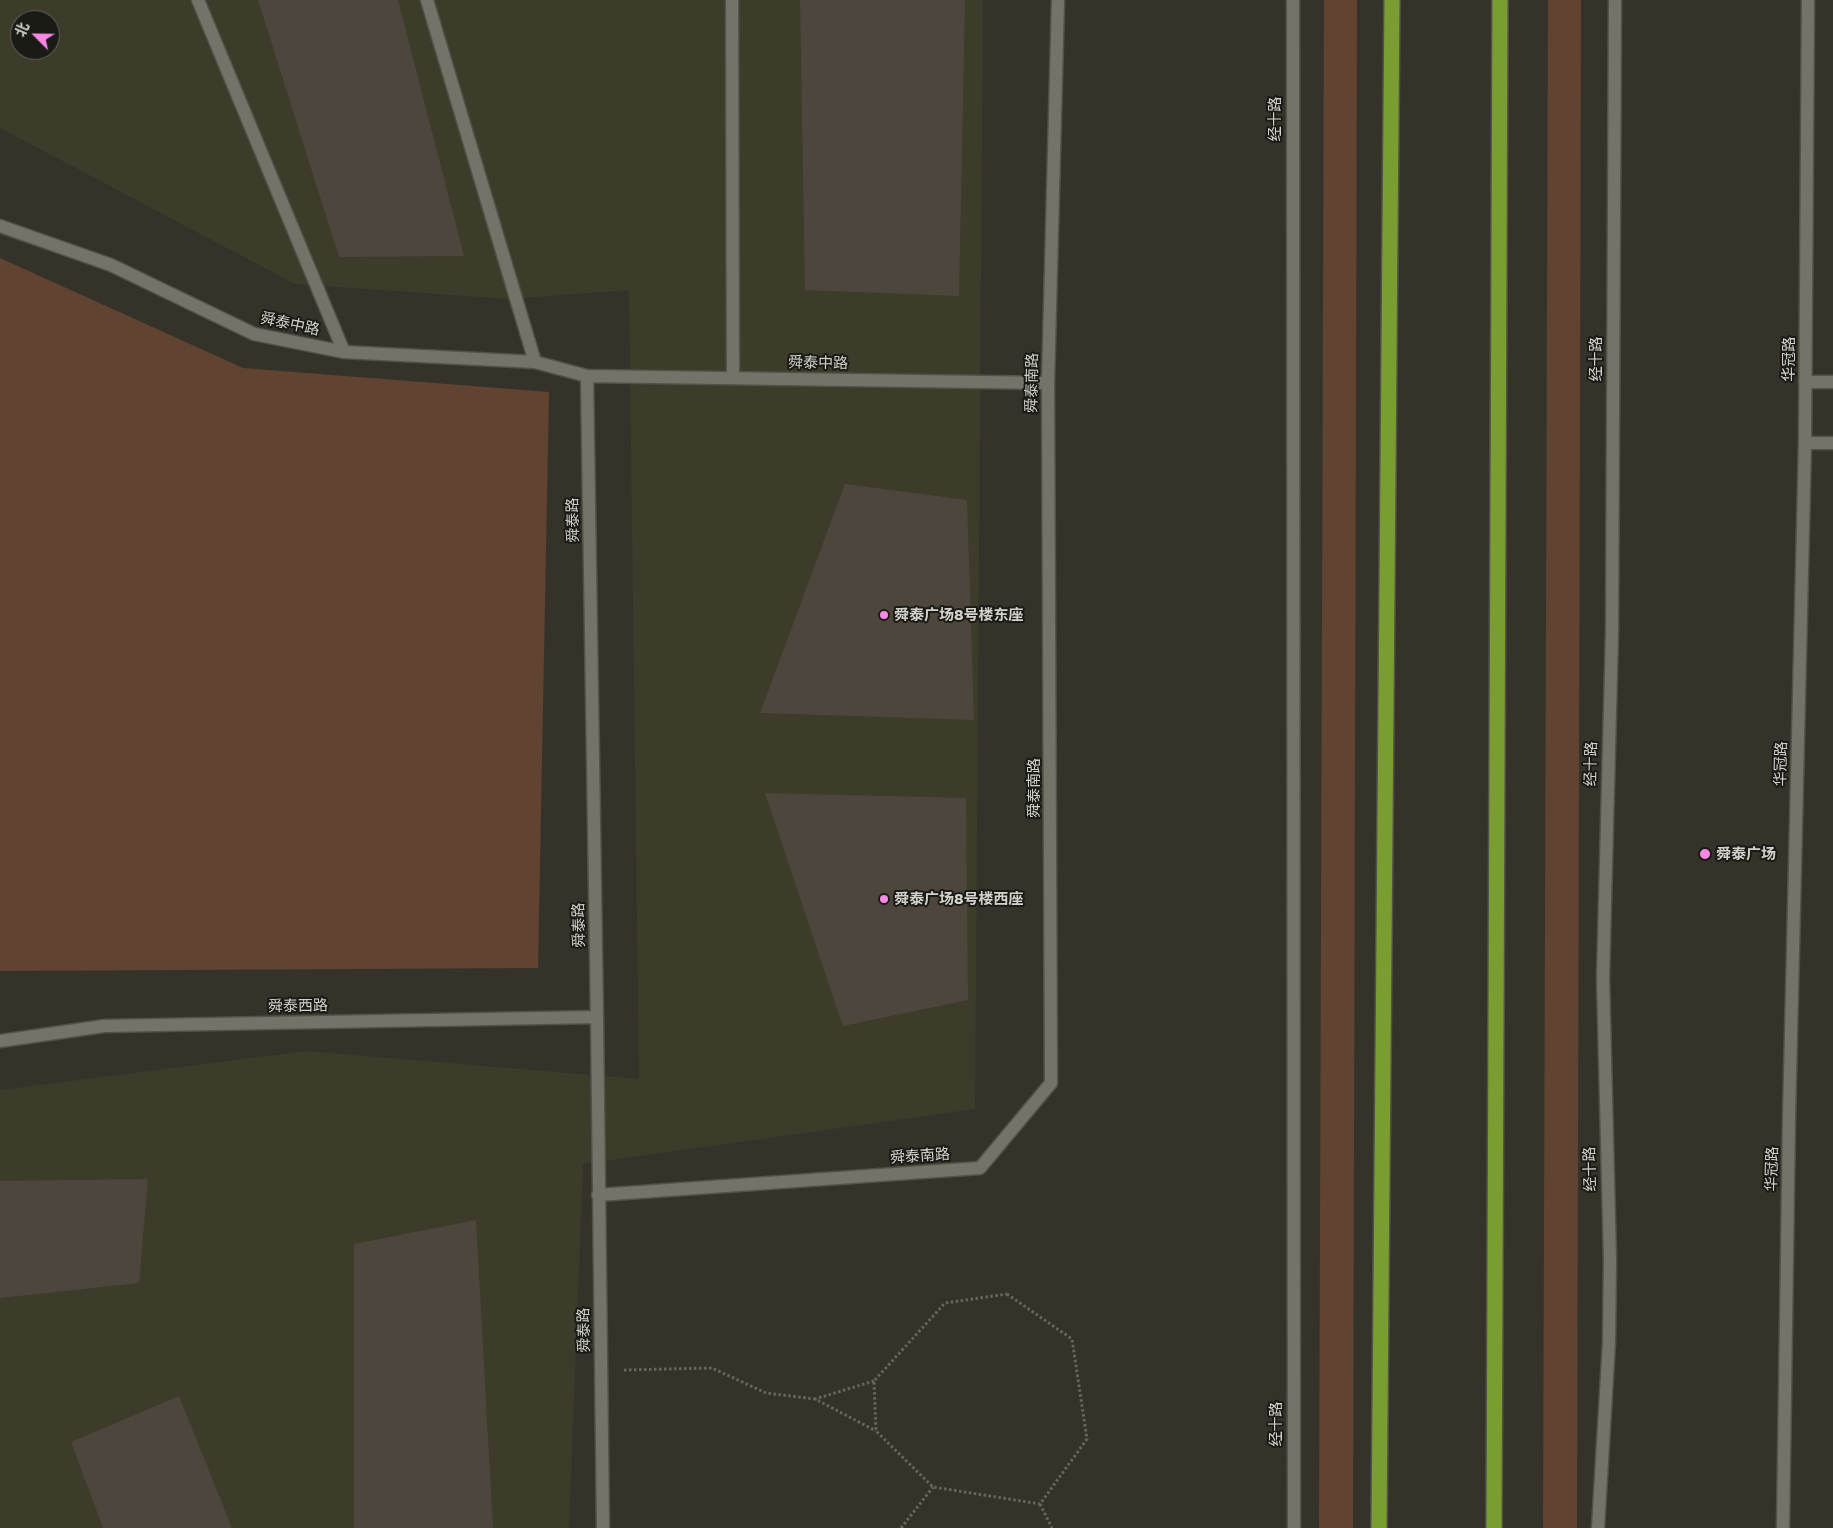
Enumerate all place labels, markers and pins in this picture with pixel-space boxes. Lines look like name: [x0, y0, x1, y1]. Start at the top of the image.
place label: 舜泰广场8号楼东座: [894, 606, 1024, 624]
marker: 舜泰广场8号楼东座: [878, 609, 890, 621]
place label: 舜泰广场: [1716, 845, 1776, 863]
marker: 舜泰广场: [1698, 847, 1712, 861]
place label: 舜泰广场8号楼西座: [894, 890, 1024, 908]
marker: 舜泰广场8号楼西座: [878, 893, 890, 905]

